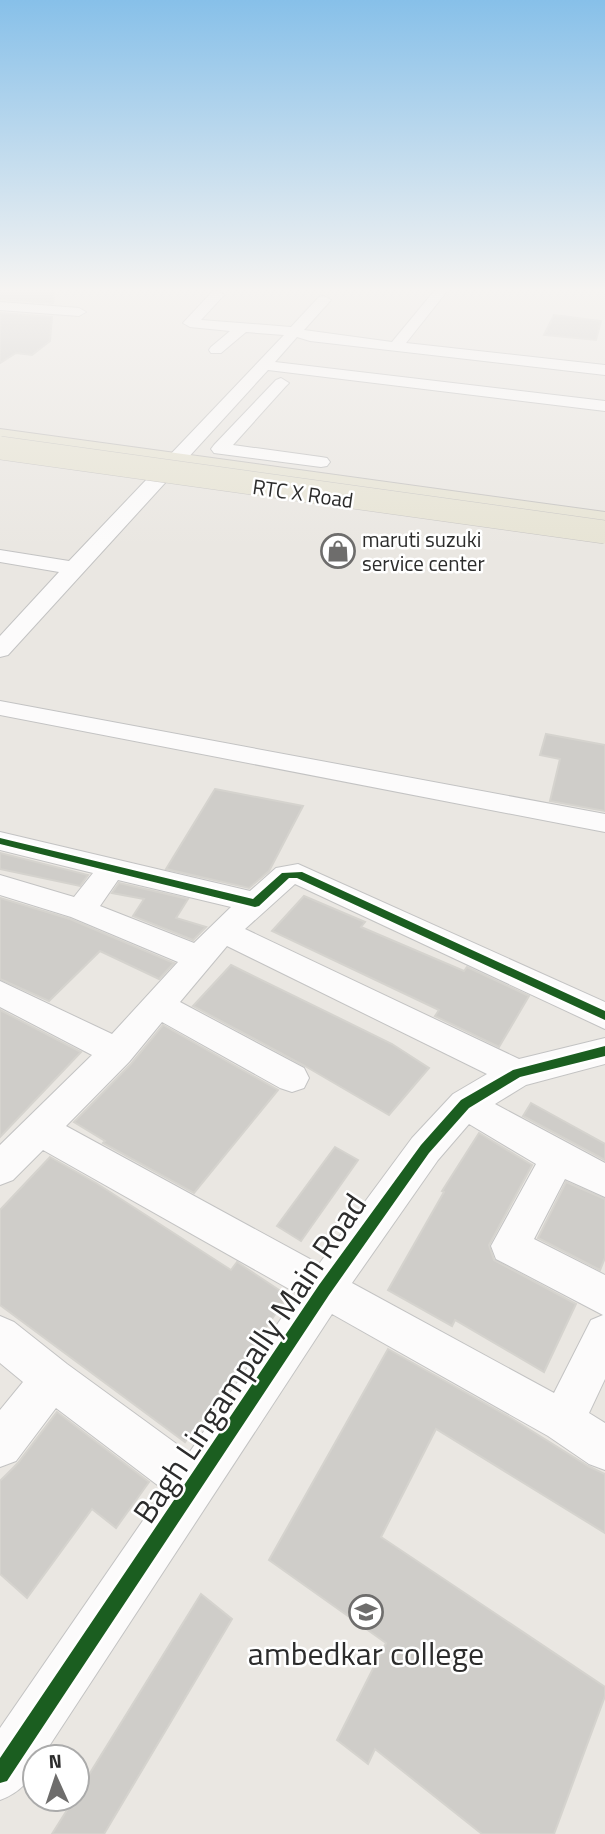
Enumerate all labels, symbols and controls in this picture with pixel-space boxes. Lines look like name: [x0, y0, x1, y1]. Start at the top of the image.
street label: RTC X Road: [251, 470, 355, 516]
place label: maruti suzuki service center: [362, 523, 485, 579]
shop icon: maruti suzuki service center: [319, 532, 357, 570]
street label: Bagh Lingampally Main Road: [120, 1183, 378, 1533]
school or university icon: ambedkar college: [347, 1593, 385, 1631]
place label: ambedkar college: [248, 1629, 484, 1677]
north arrow: [21, 1743, 91, 1813]
text: N: [48, 1746, 62, 1775]

